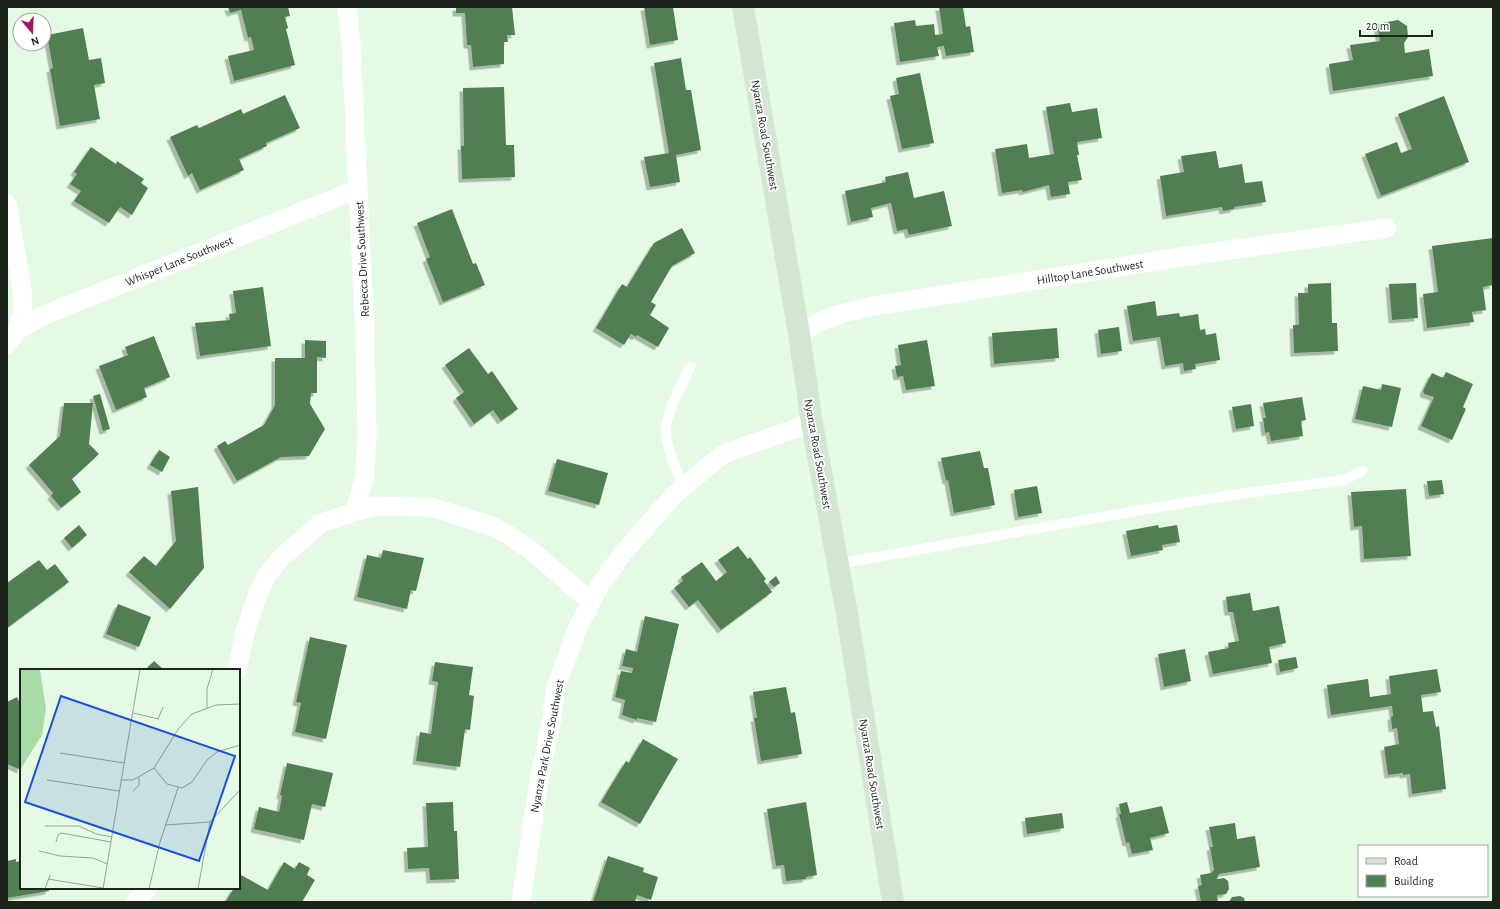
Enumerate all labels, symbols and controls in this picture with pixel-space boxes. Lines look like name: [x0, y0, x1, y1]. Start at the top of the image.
north arrow: [12, 12, 52, 52]
scale bar: [1360, 12, 1432, 38]
text: 20 m: [1366, 20, 1389, 32]
text: N: [30, 35, 41, 47]
street label: Nyanza Road Southwest: [748, 79, 781, 191]
street label: Rebecca Drive Southwest: [353, 201, 371, 317]
street label: Whisper Lane Southwest: [124, 234, 235, 288]
street label: Hilltop Lane Southwest: [1036, 258, 1144, 286]
street label: Nyanza Road Southwest: [801, 398, 834, 510]
inset map: [20, 669, 240, 889]
street label: Nyanza Park Drive Southwest: [528, 678, 567, 814]
street label: Nyanza Road Southwest: [856, 718, 887, 830]
legend: [1358, 845, 1488, 897]
text: Road: [1394, 855, 1418, 867]
text: Building: [1394, 875, 1434, 887]

